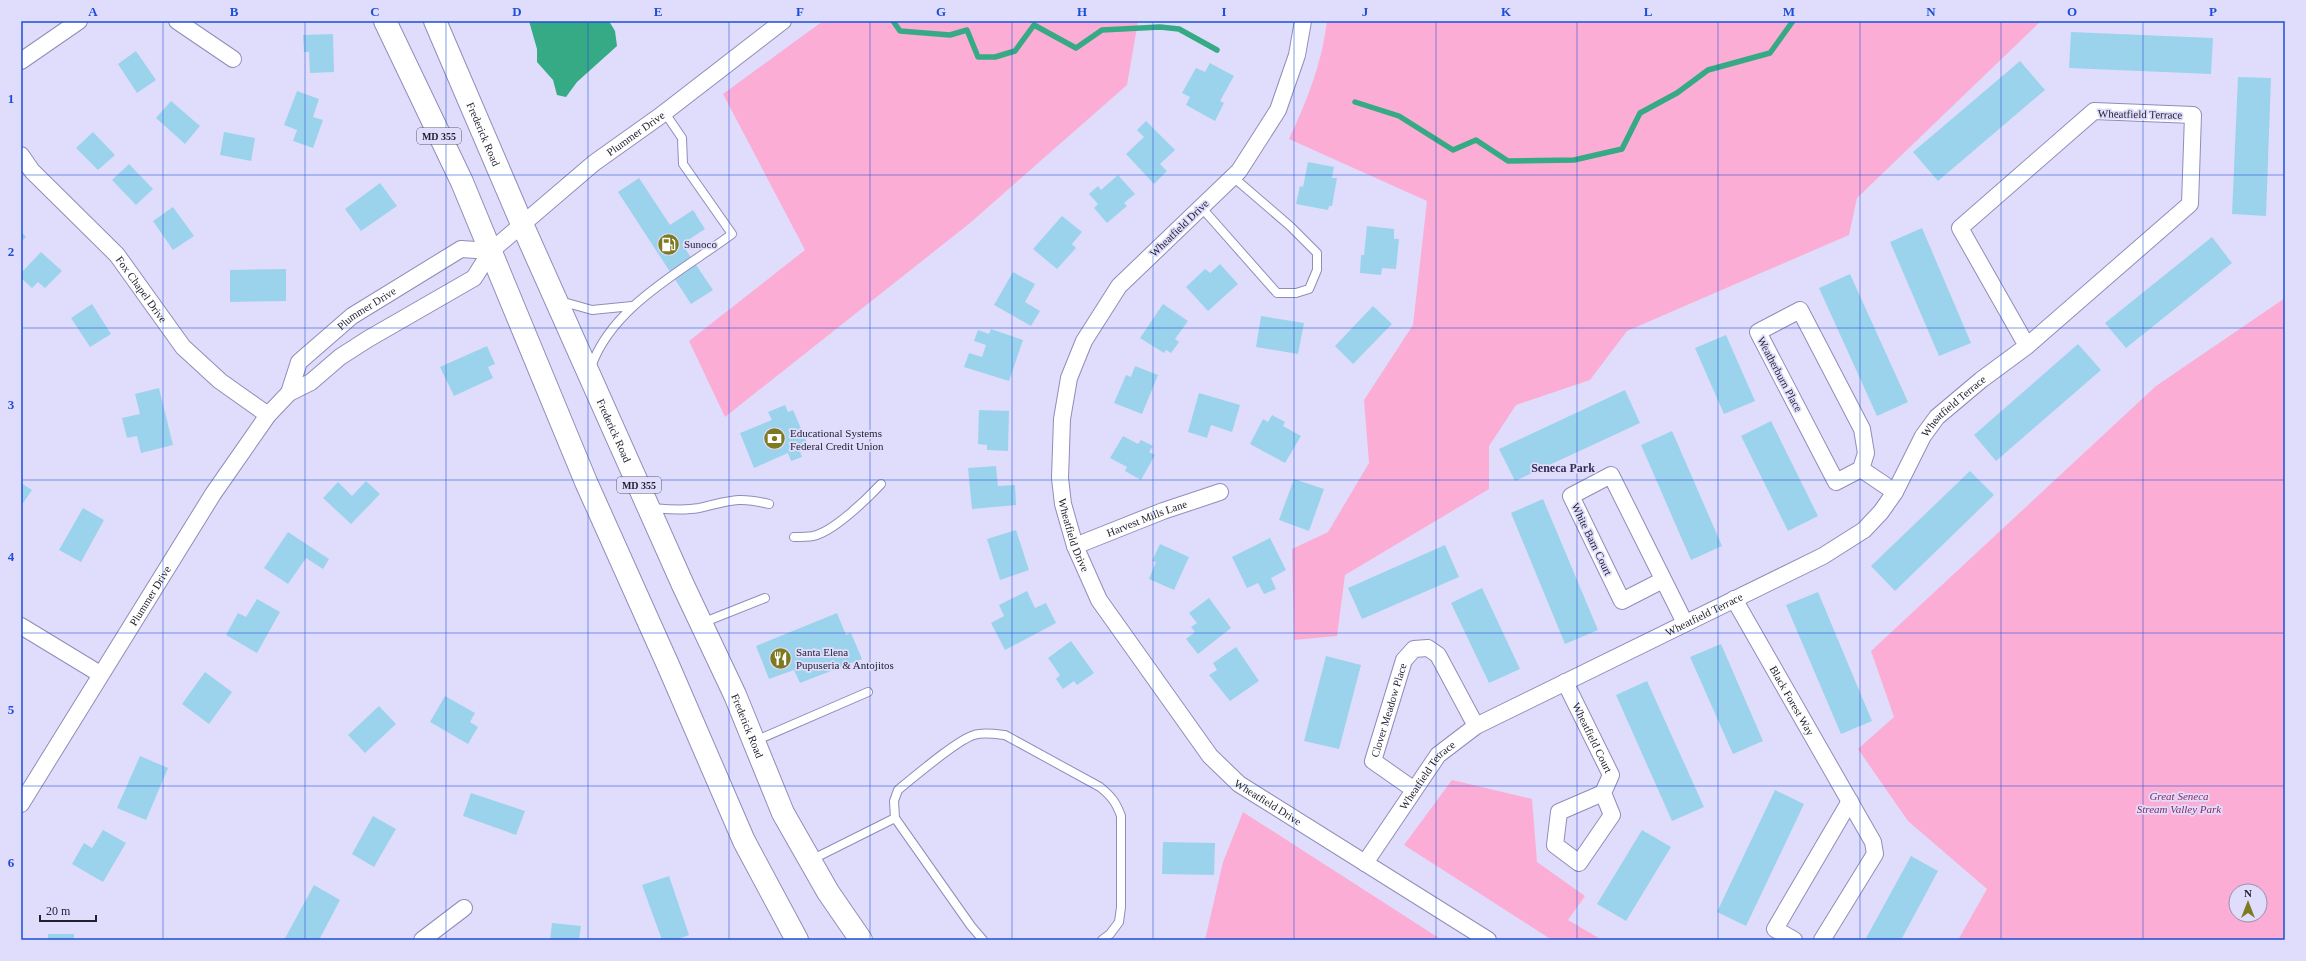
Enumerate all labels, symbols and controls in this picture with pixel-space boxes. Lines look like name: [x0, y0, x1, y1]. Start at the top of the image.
text: A: [88, 4, 98, 19]
text: B: [230, 4, 239, 19]
text: C: [370, 4, 380, 19]
text: D: [512, 4, 522, 19]
text: E: [654, 4, 662, 19]
text: F: [796, 4, 804, 19]
text: G: [936, 4, 946, 19]
text: H: [1077, 4, 1087, 19]
text: I: [1221, 4, 1227, 19]
text: J: [1362, 4, 1369, 19]
text: K: [1501, 4, 1512, 19]
text: L: [1644, 4, 1653, 19]
text: M: [1783, 4, 1795, 19]
text: N: [1926, 4, 1936, 19]
text: O: [2067, 4, 2077, 19]
text: P: [2209, 4, 2217, 19]
text: 1: [8, 91, 14, 106]
street label: Frederick Road: [465, 100, 503, 168]
street label: Wheatfield Terrace: [2098, 107, 2182, 121]
street label: Plummer Drive: [604, 109, 667, 158]
road number: MD 355: [417, 128, 461, 144]
street label: Wheatfield Drive: [1147, 197, 1211, 259]
fuel station icon: Sunoco: [655, 231, 681, 257]
place label: Sunoco: [684, 238, 718, 250]
text: 2: [8, 244, 14, 259]
street label: Fox Chapel Drive: [114, 254, 169, 325]
street label: Plummer Drive: [335, 284, 398, 332]
street label: Weatherburn Place: [1755, 334, 1805, 414]
street label: Wheatfield Terrace: [1919, 373, 1988, 439]
text: 3: [8, 397, 15, 412]
street label: Frederick Road: [595, 397, 634, 465]
bank icon: Educational Systems Federal Credit Union: [761, 426, 787, 452]
place label: Educational Systems Federal Credit Union: [790, 427, 884, 452]
district label: Seneca Park: [1531, 461, 1595, 475]
road number: MD 355: [617, 477, 661, 493]
street label: Harvest Mills Lane: [1105, 497, 1189, 539]
street label: Wheatfield Drive: [1056, 498, 1092, 574]
street label: White Barn Court: [1569, 501, 1615, 577]
text: 4: [8, 549, 15, 564]
street label: Plummer Drive: [127, 563, 173, 628]
street label: Wheatfield Terrace: [1663, 590, 1745, 638]
restaurant icon: Santa Elena Pupuseria & Antojitos: [767, 645, 793, 671]
place label: Santa Elena Pupuseria & Antojitos: [796, 646, 894, 671]
street label: Clover Meadow Place: [1369, 662, 1409, 759]
street label: Black Forest Way: [1767, 664, 1817, 738]
street label: Frederick Road: [729, 692, 766, 760]
street label: Wheatfield Court: [1570, 701, 1615, 775]
text: 5: [8, 702, 15, 717]
street label: Wheatfield Terrace: [1397, 738, 1457, 812]
street label: Wheatfield Drive: [1232, 777, 1304, 828]
park label: Great Seneca Stream Valley Park: [2137, 790, 2222, 815]
text: 6: [8, 855, 15, 870]
north arrow: [2228, 883, 2268, 923]
text: N: [2244, 887, 2252, 899]
scale bar: [40, 897, 96, 923]
text: 20 m: [46, 904, 71, 918]

